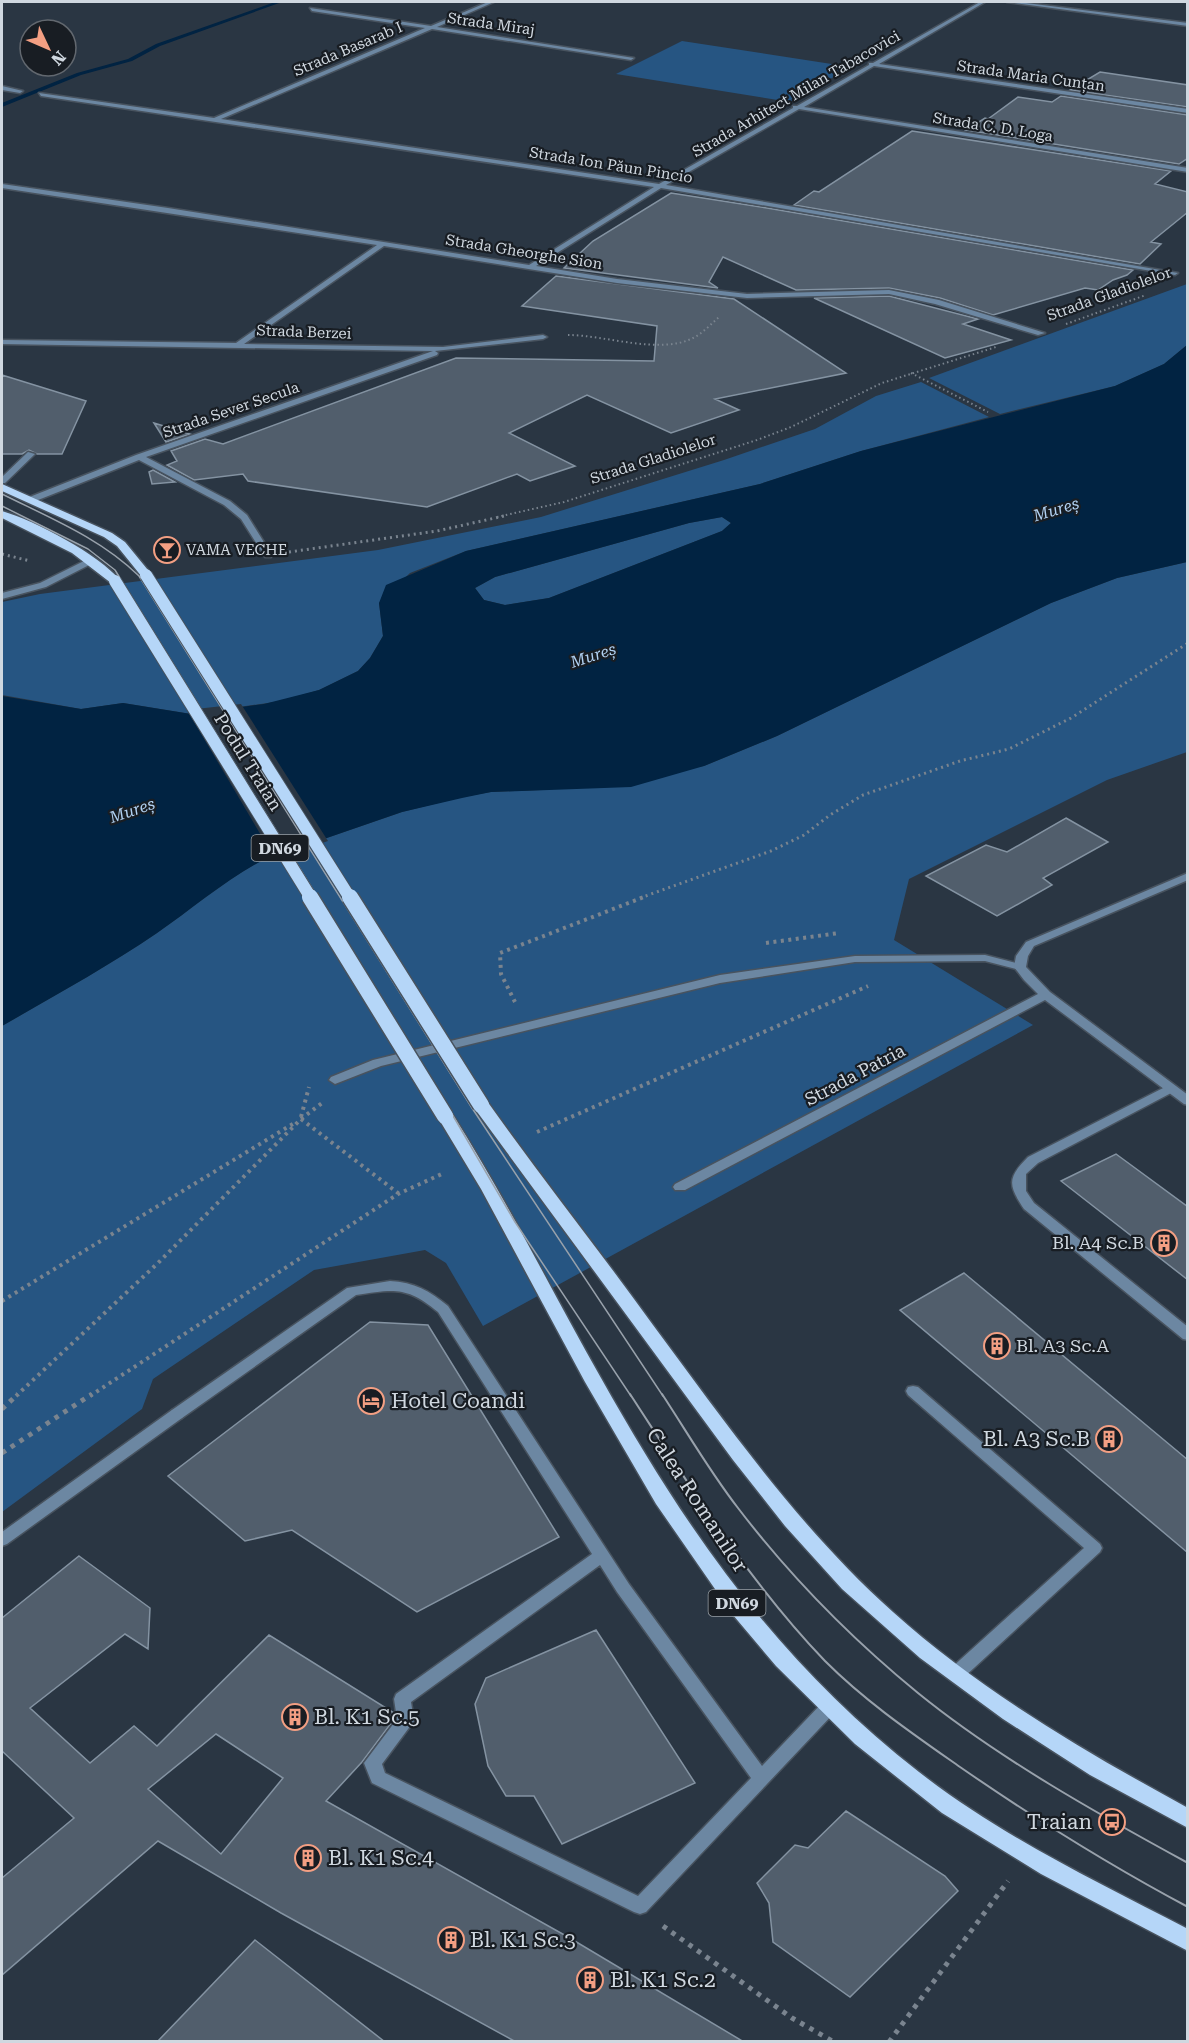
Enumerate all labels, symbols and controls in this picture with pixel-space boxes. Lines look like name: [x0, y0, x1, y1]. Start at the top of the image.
street label: Strada Miraj: [446, 9, 536, 39]
north arrow: [18, 18, 78, 78]
street label: Strada Basarab I: [291, 18, 405, 80]
street label: Strada Arhitect Milan Tabacovici: [689, 27, 903, 161]
text: N: [47, 47, 70, 69]
street label: Strada Maria Cunțan: [956, 57, 1106, 96]
street label: Strada C. D. Loga: [932, 109, 1054, 145]
street label: Strada Ion Păun Pincio: [528, 143, 694, 187]
street label: Strada Gheorghe Sion: [444, 231, 604, 273]
street label: Strada Gladiolelor: [1044, 263, 1174, 325]
street label: Strada Berzei: [256, 321, 352, 343]
street label: Strada Sever Secula: [160, 378, 302, 442]
street label: Strada Gladiolelor: [588, 430, 718, 488]
water label: Mureș: [1030, 494, 1082, 527]
bar icon: VAMA VECHE: [152, 535, 182, 565]
place label: VAMA VECHE: [186, 541, 287, 559]
water label: Mureș: [567, 639, 619, 673]
street label: Podul Traian: [210, 709, 287, 815]
water label: Mureș: [106, 794, 158, 828]
road number: DN69: [252, 835, 308, 861]
street label: Strada Patria: [801, 1039, 909, 1110]
building icon: Bl. A4 Sc.B: [1149, 1228, 1179, 1258]
place label: Bl. A4 Sc.B: [1052, 1232, 1144, 1253]
building icon: Bl. A3 Sc.A: [982, 1331, 1012, 1361]
place label: Bl. A3 Sc.A: [1016, 1335, 1110, 1356]
hotel icon: Hotel Coandi: [356, 1386, 386, 1416]
place label: Hotel Coandi: [391, 1389, 525, 1413]
street label: Calea Romanilor: [641, 1423, 753, 1577]
building icon: Bl. A3 Sc.B: [1094, 1424, 1124, 1454]
place label: Bl. A3 Sc.B: [983, 1427, 1090, 1451]
road number: DN69: [708, 1590, 766, 1616]
building icon: Bl. K1 Sc.5: [280, 1702, 310, 1732]
place label: Bl. K1 Sc.5: [314, 1705, 420, 1729]
bus stop icon: Traian: [1097, 1807, 1127, 1837]
place label: Traian: [1027, 1810, 1092, 1834]
building icon: Bl. K1 Sc.4: [293, 1843, 323, 1873]
place label: Bl. K1 Sc.4: [328, 1846, 434, 1870]
building icon: Bl. K1 Sc.3: [436, 1925, 466, 1955]
place label: Bl. K1 Sc.3: [470, 1928, 576, 1952]
building icon: Bl. K1 Sc.2: [575, 1965, 605, 1995]
place label: Bl. K1 Sc.2: [610, 1968, 716, 1992]

